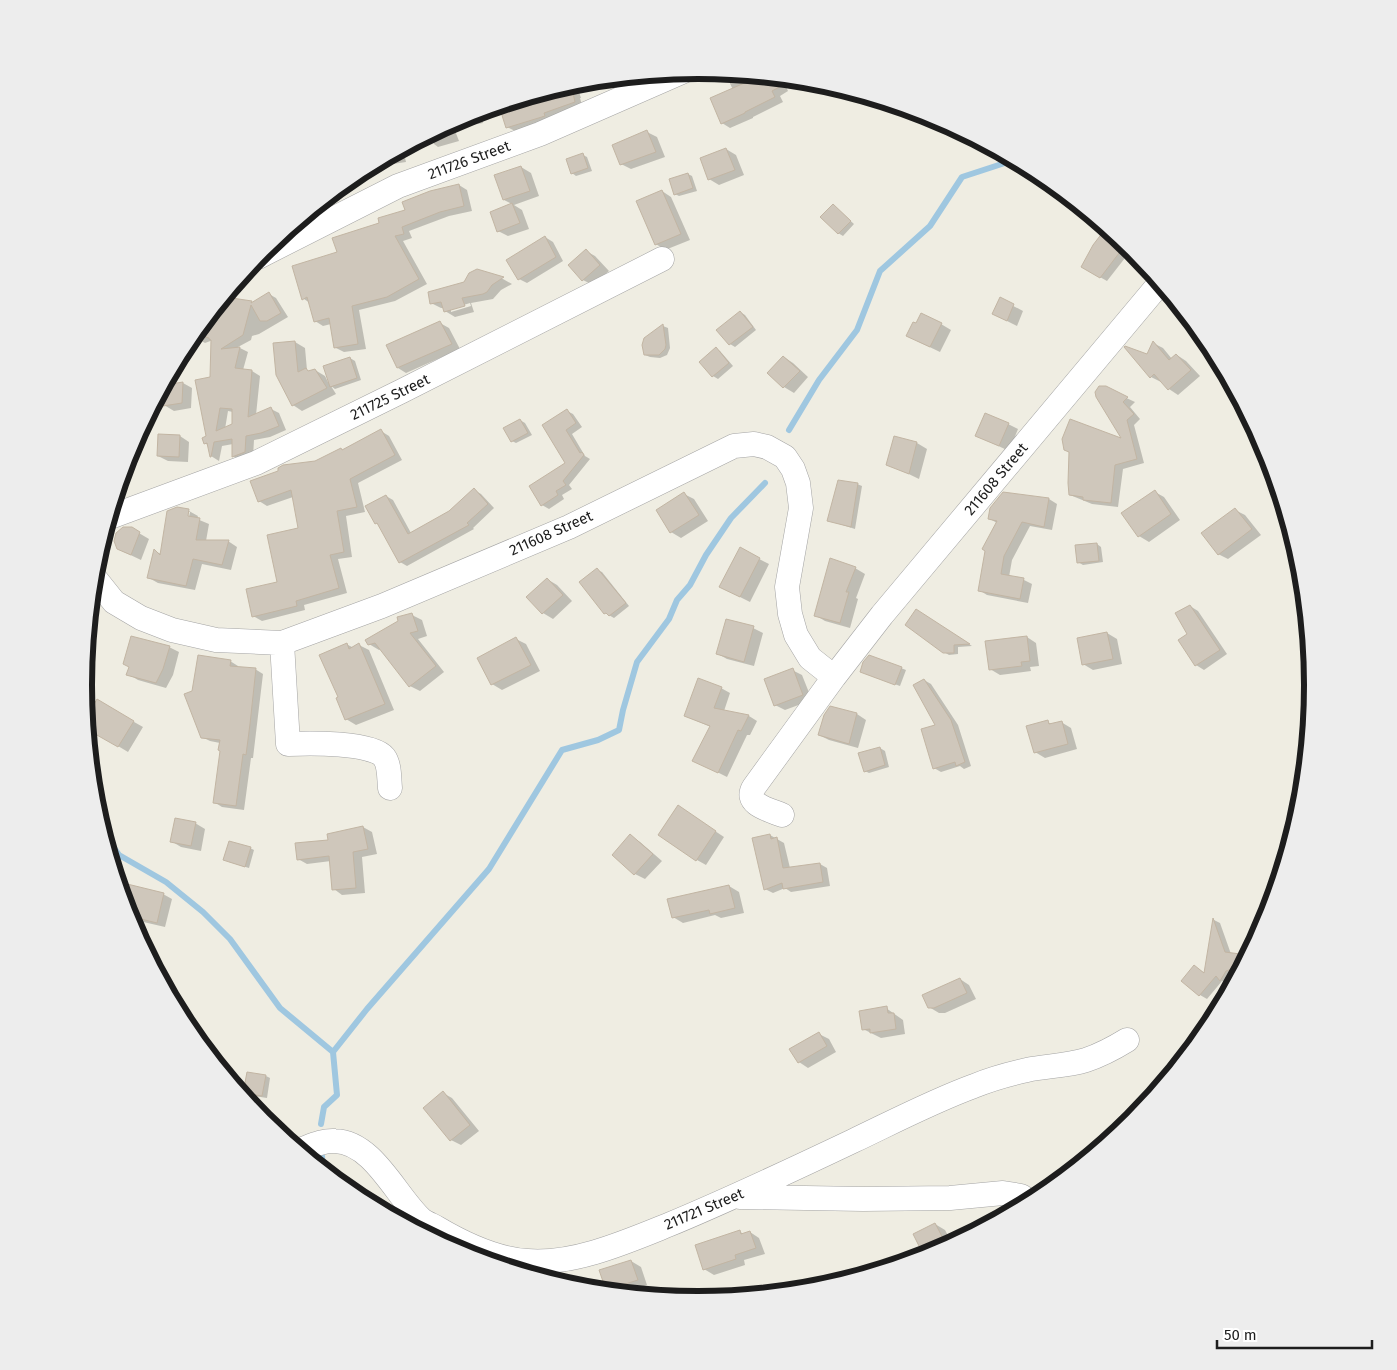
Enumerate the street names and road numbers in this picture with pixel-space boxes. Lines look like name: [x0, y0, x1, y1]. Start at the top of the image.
street label: 211726 Street: [425, 137, 513, 183]
street label: 211725 Street: [347, 370, 433, 424]
street label: 211608 Street: [960, 439, 1032, 519]
street label: 211608 Street: [507, 506, 596, 559]
street label: 211721 Street: [662, 1184, 747, 1234]

